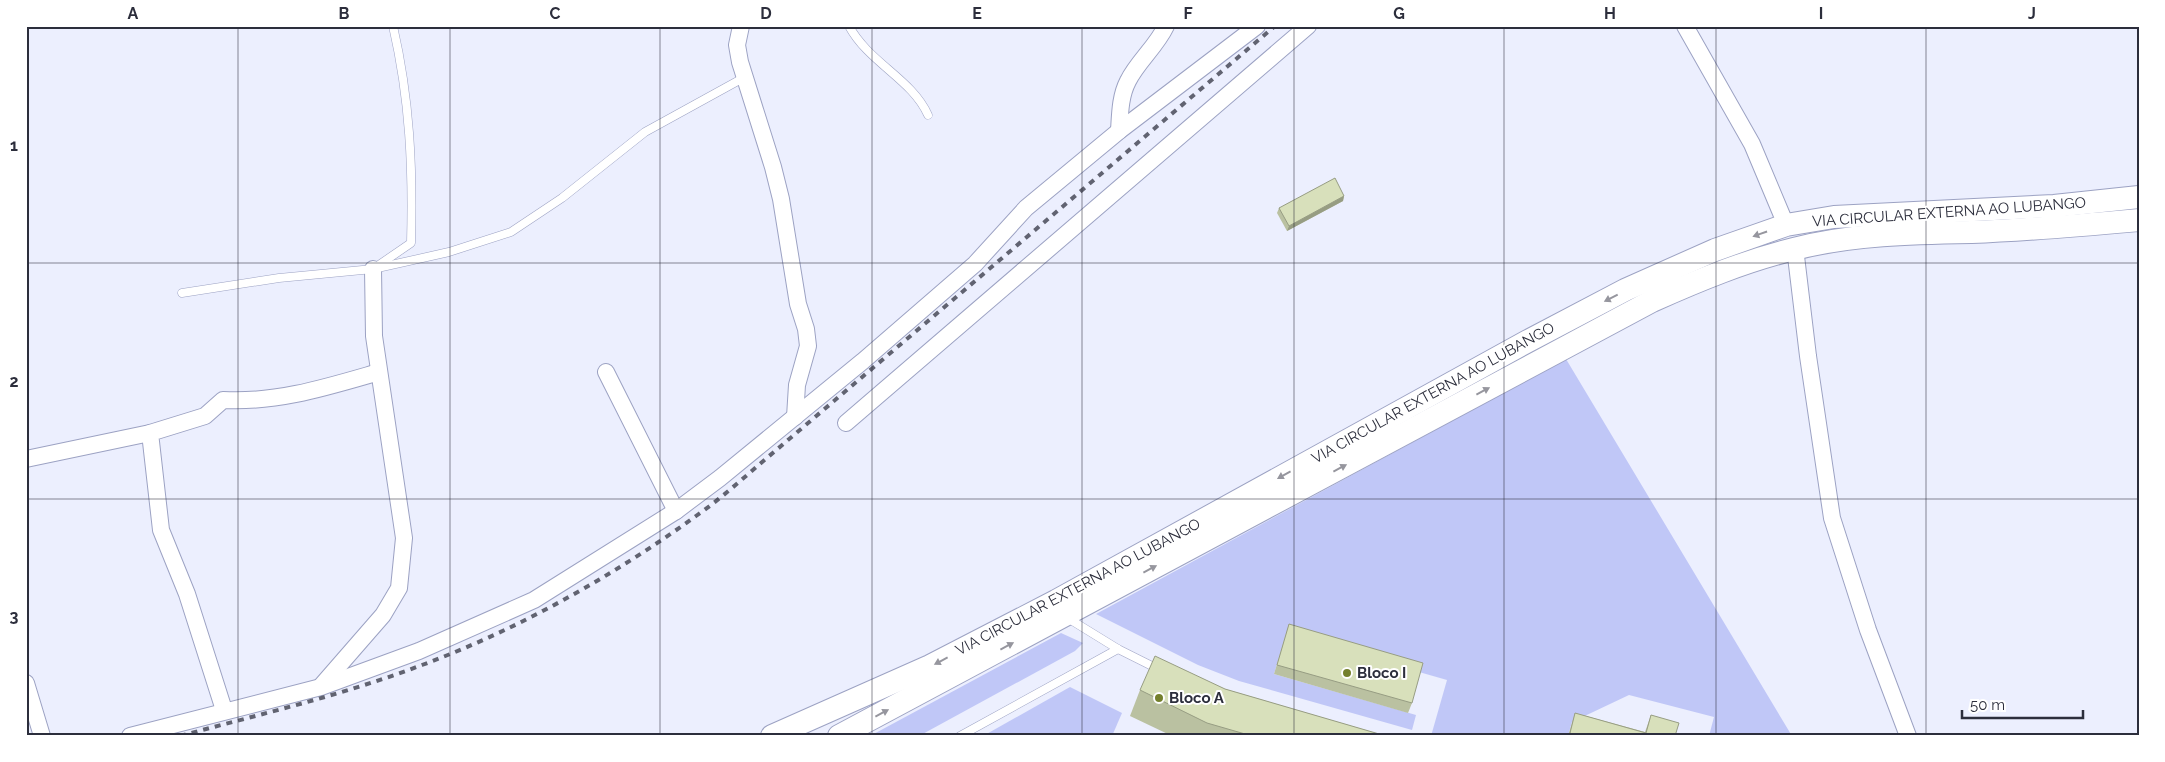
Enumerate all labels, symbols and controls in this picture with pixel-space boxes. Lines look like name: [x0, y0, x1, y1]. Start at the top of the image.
text: A: [128, 4, 139, 23]
text: B: [339, 4, 350, 23]
text: C: [550, 4, 561, 23]
text: D: [760, 4, 772, 23]
text: E: [972, 4, 982, 23]
text: F: [1183, 4, 1193, 23]
text: G: [1393, 4, 1405, 23]
text: H: [1604, 4, 1616, 23]
text: I: [1819, 4, 1823, 23]
text: J: [2028, 4, 2036, 23]
text: 1: [10, 136, 18, 155]
street label: VIA CIRCULAR EXTERNA AO LUBANGO: [1811, 193, 2087, 231]
one-way arrow: [1753, 231, 1768, 238]
one-way arrow: [1604, 294, 1618, 302]
street label: VIA CIRCULAR EXTERNA AO LUBANGO: [1309, 319, 1557, 467]
text: 2: [9, 372, 19, 391]
one-way arrow: [1476, 387, 1490, 395]
one-way arrow: [1333, 464, 1347, 472]
one-way arrow: [1277, 471, 1290, 480]
street label: VIA CIRCULAR EXTERNA AO LUBANGO: [953, 515, 1203, 659]
one-way arrow: [1143, 565, 1158, 573]
text: 3: [10, 607, 19, 626]
one-way arrow: [1000, 642, 1014, 650]
one-way arrow: [933, 657, 948, 665]
place label: Bloco I: [1357, 664, 1406, 682]
marker: Bloco I: [1341, 667, 1353, 679]
scale bar: [1962, 687, 2084, 719]
place label: Bloco A: [1169, 689, 1225, 707]
marker: Bloco A: [1153, 692, 1165, 704]
text: 50 m: [1970, 696, 2005, 714]
one-way arrow: [876, 708, 889, 717]

